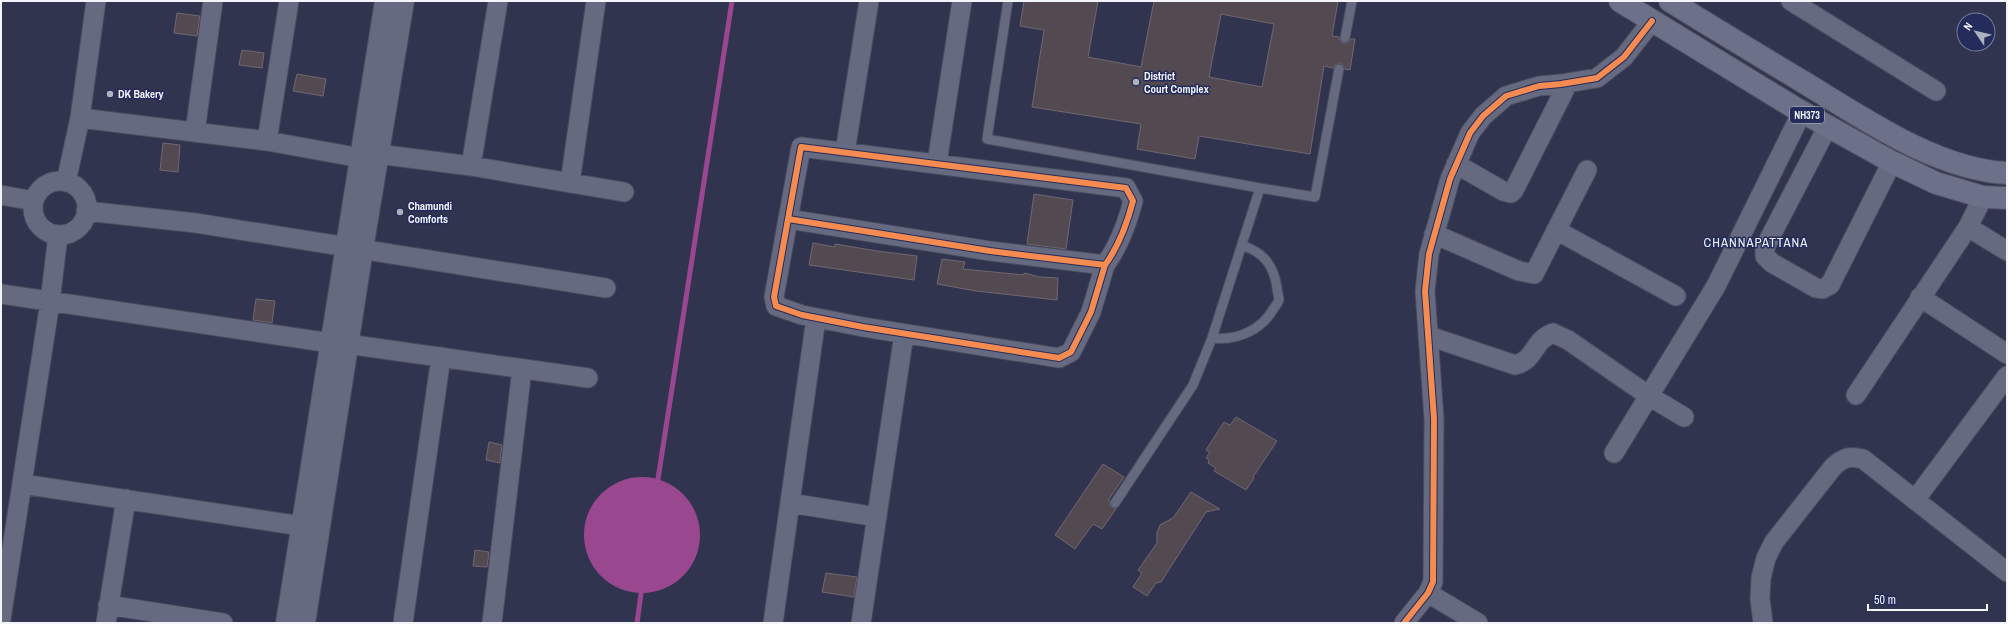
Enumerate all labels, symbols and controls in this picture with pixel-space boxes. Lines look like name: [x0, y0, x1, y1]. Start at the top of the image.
north arrow: [1956, 12, 1996, 52]
text: N: [1960, 20, 1975, 33]
place label: District Court Complex: [1144, 69, 1209, 96]
marker: District Court Complex: [1131, 77, 1141, 87]
place label: DK Bakery: [118, 87, 164, 101]
marker: DK Bakery: [105, 89, 115, 99]
road number: NH373: [1790, 107, 1824, 123]
place label: Chamundi Comforts: [408, 199, 452, 226]
marker: Chamundi Comforts: [395, 207, 405, 217]
district label: CHANNAPATTANA: [1704, 234, 1808, 251]
scale bar: [1868, 586, 1987, 612]
text: 50 m: [1874, 592, 1896, 608]

